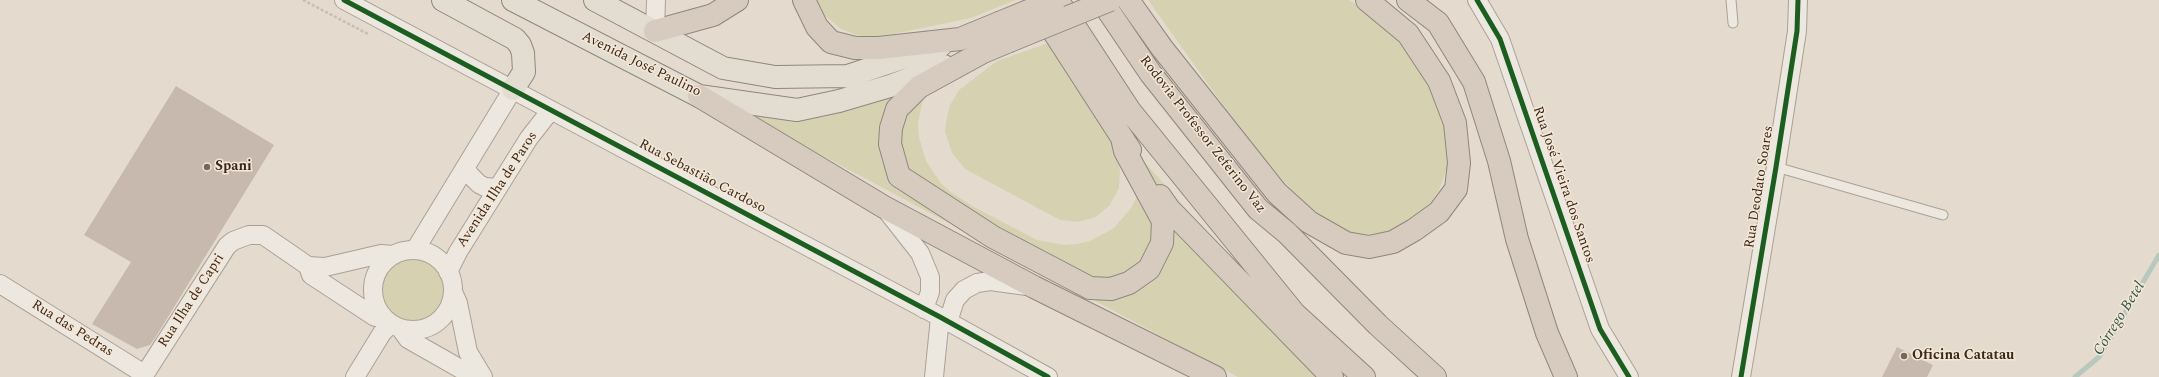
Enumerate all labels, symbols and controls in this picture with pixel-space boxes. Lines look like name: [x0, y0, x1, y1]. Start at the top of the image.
street label: Avenida José Paulino: [579, 29, 703, 101]
street label: Rodovia Professor Zeferino Vaz: [1135, 53, 1269, 217]
street label: Rua José Vieira dos Santos: [1528, 104, 1598, 266]
street label: Rua Deodato Soares: [1742, 124, 1778, 250]
street label: Avenida Ilha de Paros: [454, 129, 542, 251]
street label: Rua Sebastião Cardoso: [636, 136, 768, 218]
place label: Spani: [215, 159, 252, 175]
marker: Spani: [202, 162, 212, 172]
street label: Rua Ilha de Capri: [155, 251, 229, 351]
water label: Córrego Betel: [2090, 279, 2150, 359]
street label: Rua das Pedras: [28, 297, 116, 361]
place label: Oficina Catatau: [1912, 348, 2014, 364]
marker: Oficina Catatau: [1899, 351, 1909, 361]

